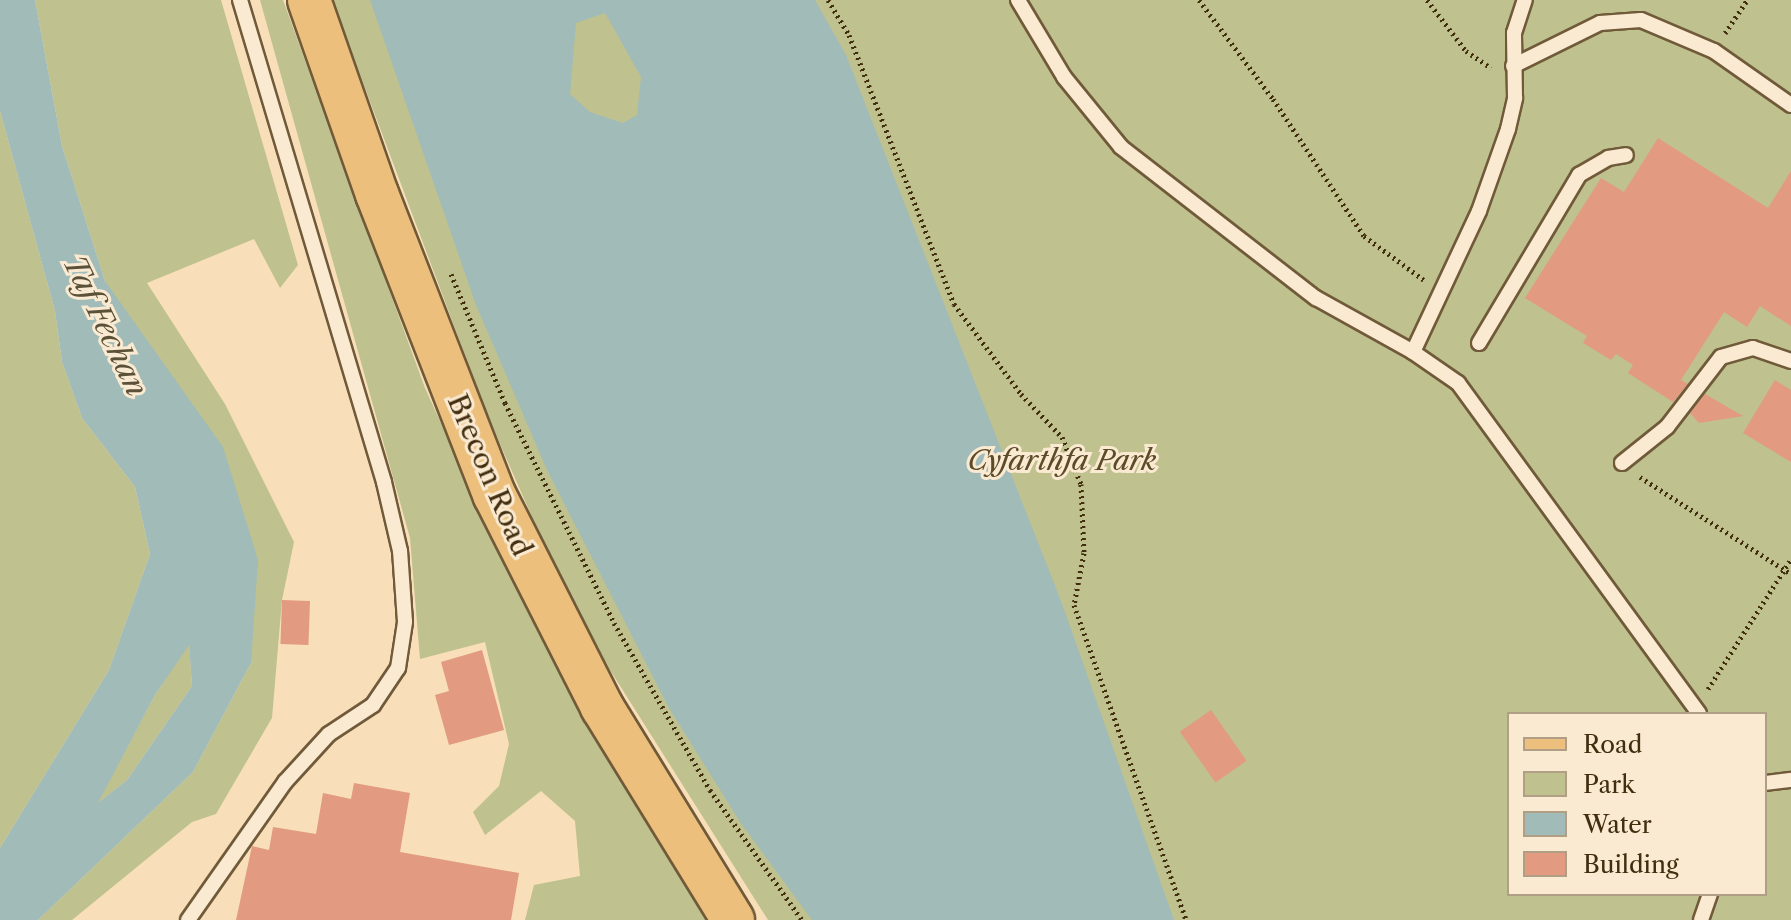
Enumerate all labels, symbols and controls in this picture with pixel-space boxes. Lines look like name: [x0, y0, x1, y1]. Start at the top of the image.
water label: Taf Fechan: [55, 250, 155, 402]
street label: Brecon Road: [441, 389, 539, 561]
park label: Cyfarthfa Park: [968, 443, 1156, 477]
legend: [1507, 712, 1767, 896]
text: Road: [1583, 730, 1642, 759]
text: Park: [1583, 770, 1635, 799]
text: Water: [1583, 810, 1652, 839]
text: Building: [1583, 850, 1679, 879]

